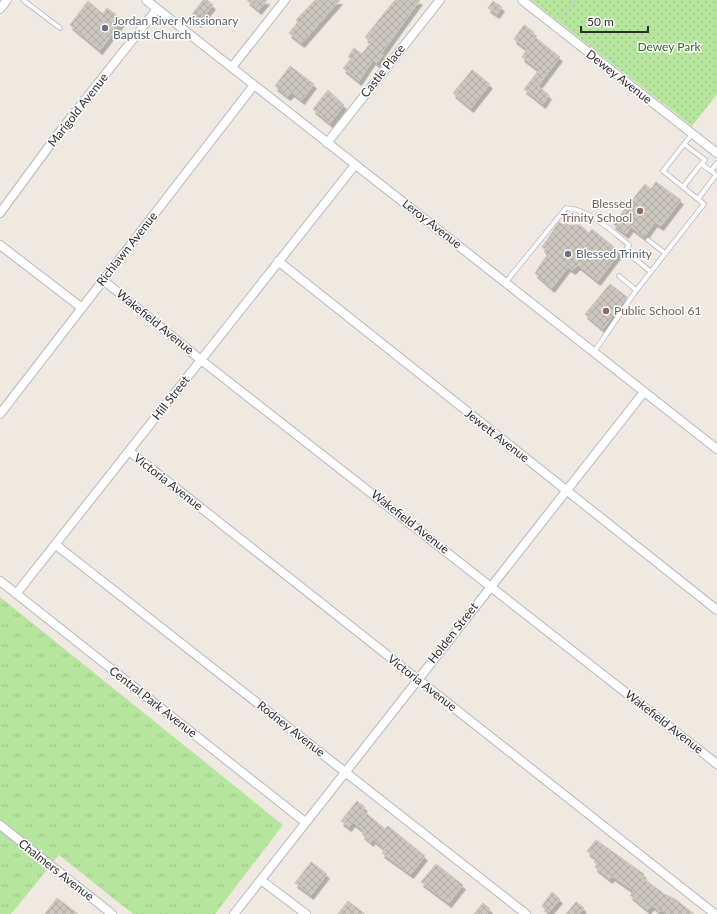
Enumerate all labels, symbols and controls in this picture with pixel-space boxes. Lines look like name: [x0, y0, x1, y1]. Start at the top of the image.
scale bar: [581, 8, 648, 34]
place label: Jordan River Missionary Baptist Church: [113, 13, 239, 42]
text: 50 m: [587, 14, 614, 29]
marker: Jordan River Missionary Baptist Church: [100, 23, 110, 33]
park label: Dewey Park: [637, 39, 702, 54]
street label: Castle Place: [357, 41, 408, 100]
street label: Dewey Avenue: [584, 46, 655, 107]
street label: Marigold Avenue: [44, 70, 111, 149]
street label: Leroy Avenue: [400, 196, 465, 251]
place label: Blessed Trinity School: [561, 196, 632, 225]
marker: Blessed Trinity School: [635, 206, 645, 216]
street label: Richlawn Avenue: [93, 209, 160, 289]
place label: Blessed Trinity: [576, 246, 653, 261]
marker: Blessed Trinity: [563, 249, 573, 259]
street label: Wakefield Avenue: [114, 286, 197, 357]
place label: Public School 61: [614, 303, 701, 318]
marker: Public School 61: [601, 306, 611, 316]
street label: Hill Street: [149, 372, 193, 423]
street label: Jewett Avenue: [462, 406, 532, 465]
street label: Victoria Avenue: [131, 450, 206, 513]
street label: Wakefield Avenue: [368, 486, 452, 557]
street label: Holden Street: [424, 599, 481, 666]
street label: Victoria Avenue: [385, 651, 460, 714]
street label: Central Park Avenue: [106, 663, 200, 740]
street label: Wakefield Avenue: [622, 686, 706, 757]
street label: Rodney Avenue: [254, 698, 328, 760]
street label: Chalmers Avenue: [16, 835, 97, 904]

